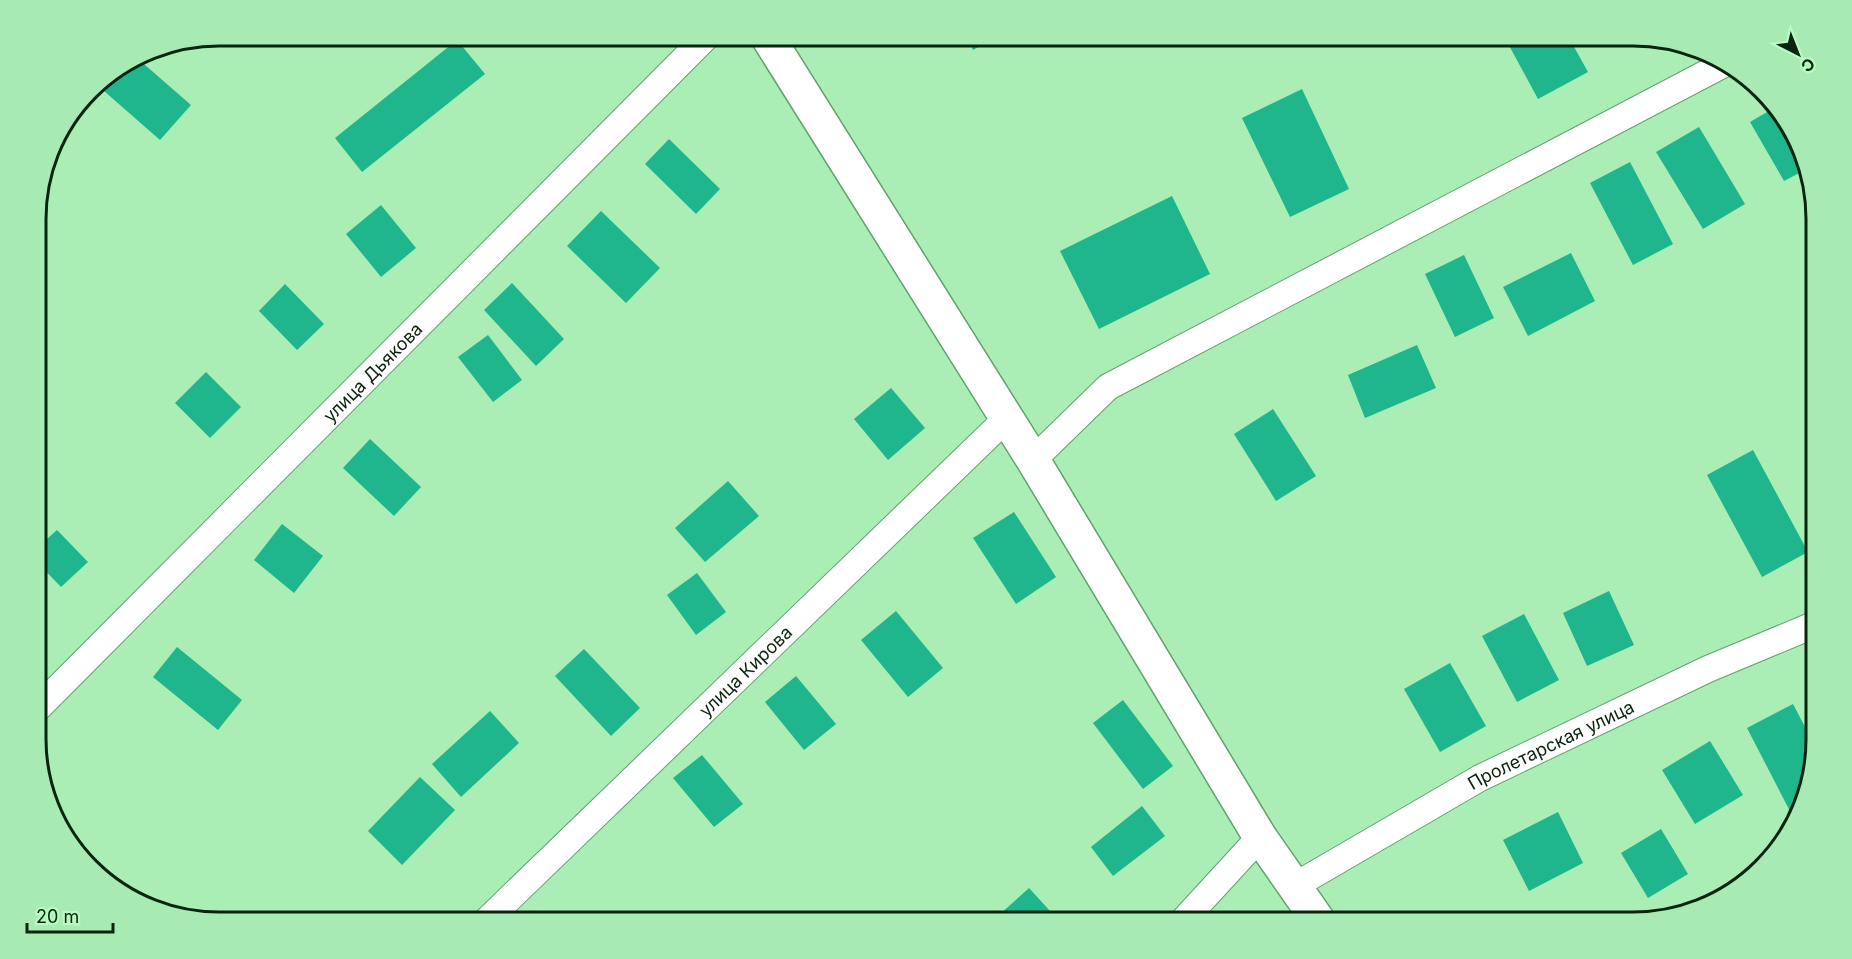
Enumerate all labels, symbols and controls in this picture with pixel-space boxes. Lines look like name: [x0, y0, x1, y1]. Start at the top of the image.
north arrow: [1768, 24, 1828, 84]
text: С: [1797, 54, 1819, 77]
street label: улица Дьякова: [319, 318, 426, 426]
street label: улица Кирова: [694, 621, 796, 720]
street label: Пролетарская улица: [1464, 696, 1637, 794]
scale bar: [27, 896, 112, 934]
text: 20 m: [36, 906, 79, 927]

